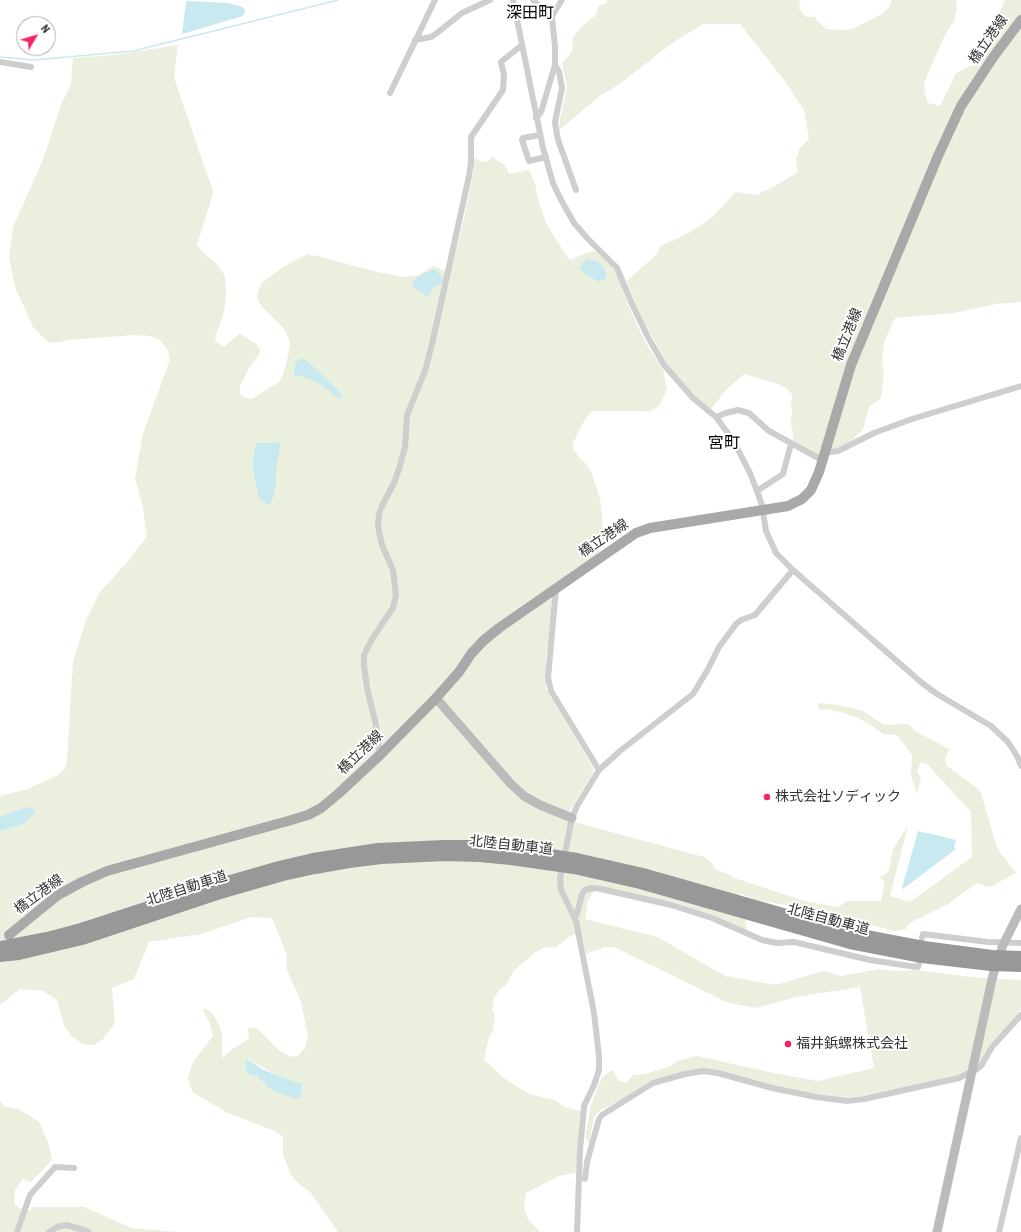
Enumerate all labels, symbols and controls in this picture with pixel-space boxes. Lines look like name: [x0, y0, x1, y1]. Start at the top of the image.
district label: 深田町: [506, 4, 554, 24]
street label: 橋立港線: [966, 12, 1012, 68]
north arrow: [16, 16, 56, 56]
text: N: [38, 22, 52, 36]
street label: 橋立港線: [830, 306, 866, 364]
district label: 宮町: [708, 434, 740, 454]
street label: 橋立港線: [576, 516, 632, 562]
street label: 橋立港線: [335, 728, 387, 778]
place label: 株式会社ソディック: [775, 789, 901, 805]
marker: 株式会社ソディック: [762, 792, 772, 802]
street label: 北陸自動車道: [468, 833, 554, 859]
street label: 北陸自動車道: [144, 868, 230, 910]
street label: 橋立港線: [11, 872, 67, 918]
street label: 北陸自動車道: [785, 901, 871, 939]
place label: 福井鋲螺株式会社: [796, 1036, 908, 1052]
marker: 福井鋲螺株式会社: [783, 1039, 793, 1049]

